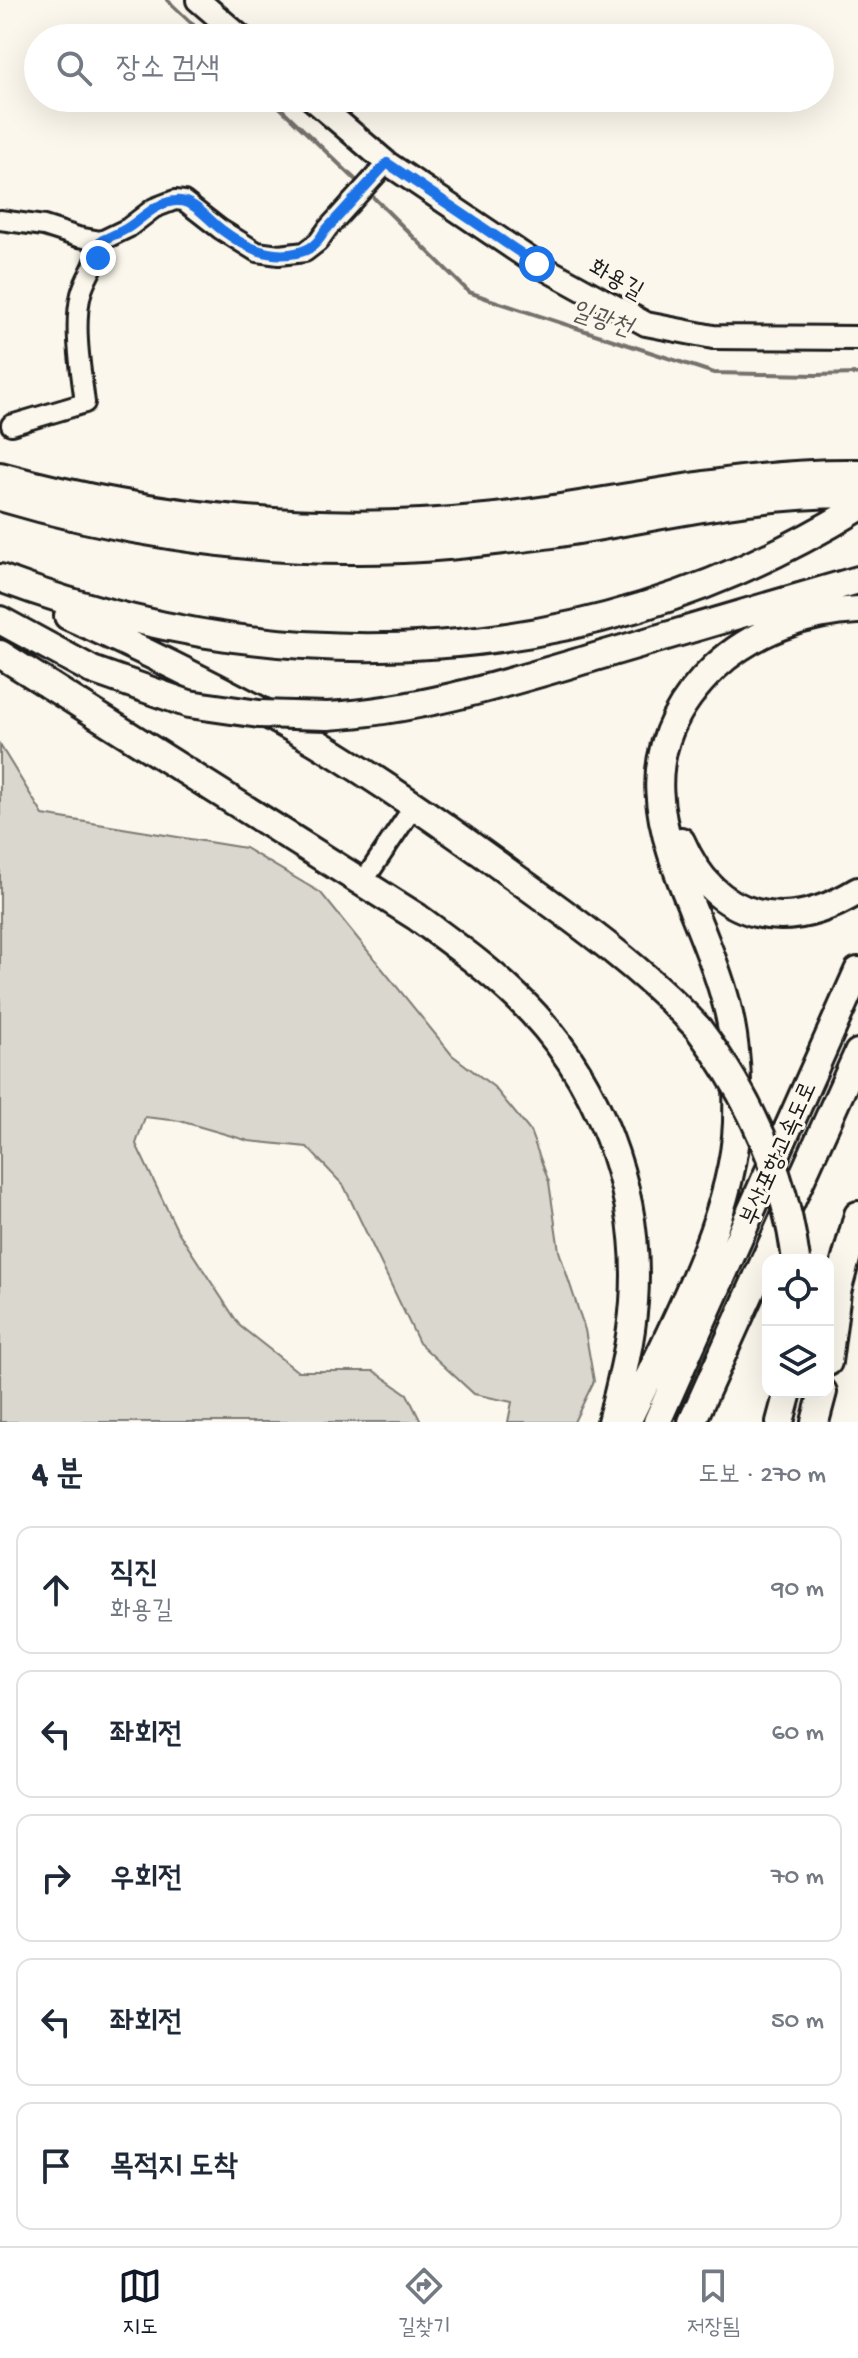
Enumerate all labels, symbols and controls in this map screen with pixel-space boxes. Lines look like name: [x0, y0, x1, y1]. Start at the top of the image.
search box: [24, 24, 834, 112]
icon: search: [52, 46, 96, 90]
text: 장소 검색: [116, 53, 220, 88]
route end: [80, 240, 116, 276]
route start: [519, 246, 555, 282]
street label: 화용길: [583, 254, 648, 308]
water label: 일광천: [566, 297, 638, 347]
street label: 부산포항고속도로: [736, 1078, 825, 1231]
map controls: [762, 1254, 834, 1398]
button: locate: [762, 1254, 834, 1326]
button: layers: [762, 1326, 834, 1398]
text: 4 분: [32, 1457, 84, 1497]
text: 도보 · 270 m: [698, 1461, 826, 1492]
text: 직진: [110, 1558, 158, 1593]
icon: ahead: [34, 1568, 78, 1612]
text: 90 m: [772, 1575, 824, 1606]
text: 화용길: [110, 1597, 173, 1628]
icon: left: [34, 1712, 78, 1756]
text: 좌회전: [110, 1719, 182, 1754]
text: 60 m: [771, 1719, 824, 1750]
icon: right: [34, 1856, 78, 1900]
text: 우회전: [110, 1863, 182, 1898]
text: 70 m: [771, 1863, 824, 1894]
icon: left: [34, 2000, 78, 2044]
text: 좌회전: [110, 2007, 182, 2042]
text: 50 m: [771, 2007, 824, 2038]
icon: arrive: [34, 2144, 78, 2188]
text: 목적지 도착: [110, 2151, 238, 2186]
tab: 지도: [118, 2264, 162, 2342]
tab: 길찾기: [398, 2264, 451, 2342]
tab: 저장됨: [687, 2264, 740, 2342]

